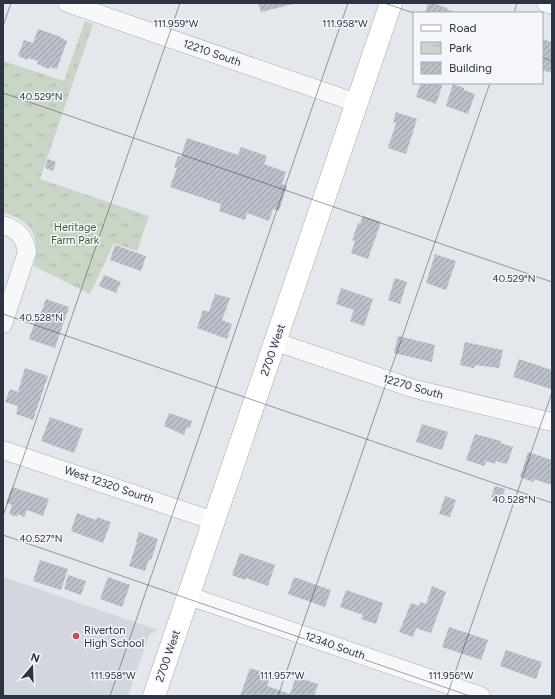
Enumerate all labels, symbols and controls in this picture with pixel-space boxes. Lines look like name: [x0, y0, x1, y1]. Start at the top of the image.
legend: [413, 12, 543, 84]
text: 111.959°W: [154, 17, 199, 30]
text: 111.958°W: [322, 17, 368, 30]
text: Road: [449, 21, 477, 35]
street label: 12210 South: [181, 37, 243, 69]
text: Park: [449, 41, 472, 55]
text: Building: [449, 61, 492, 75]
text: 40.529°N: [19, 90, 63, 103]
park label: Heritage Farm Park: [51, 221, 100, 247]
text: 40.529°N: [492, 272, 536, 285]
text: 40.528°N: [19, 311, 63, 324]
street label: 2700 West: [258, 322, 288, 378]
street label: 12270 South: [381, 372, 445, 402]
street label: West 12320 Sourth: [62, 464, 156, 506]
text: 40.528°N: [492, 493, 536, 506]
text: 40.527°N: [20, 532, 62, 545]
place label: Riverton High School: [84, 624, 144, 650]
street label: 2700 West: [153, 628, 183, 684]
street label: 12340 South: [303, 630, 367, 662]
marker: Riverton High School: [71, 631, 81, 641]
north arrow: [12, 647, 52, 687]
text: N: [29, 650, 41, 666]
text: 111.958°W: [90, 669, 136, 682]
text: 111.957°W: [260, 669, 305, 682]
text: 111.956°W: [429, 669, 474, 682]

